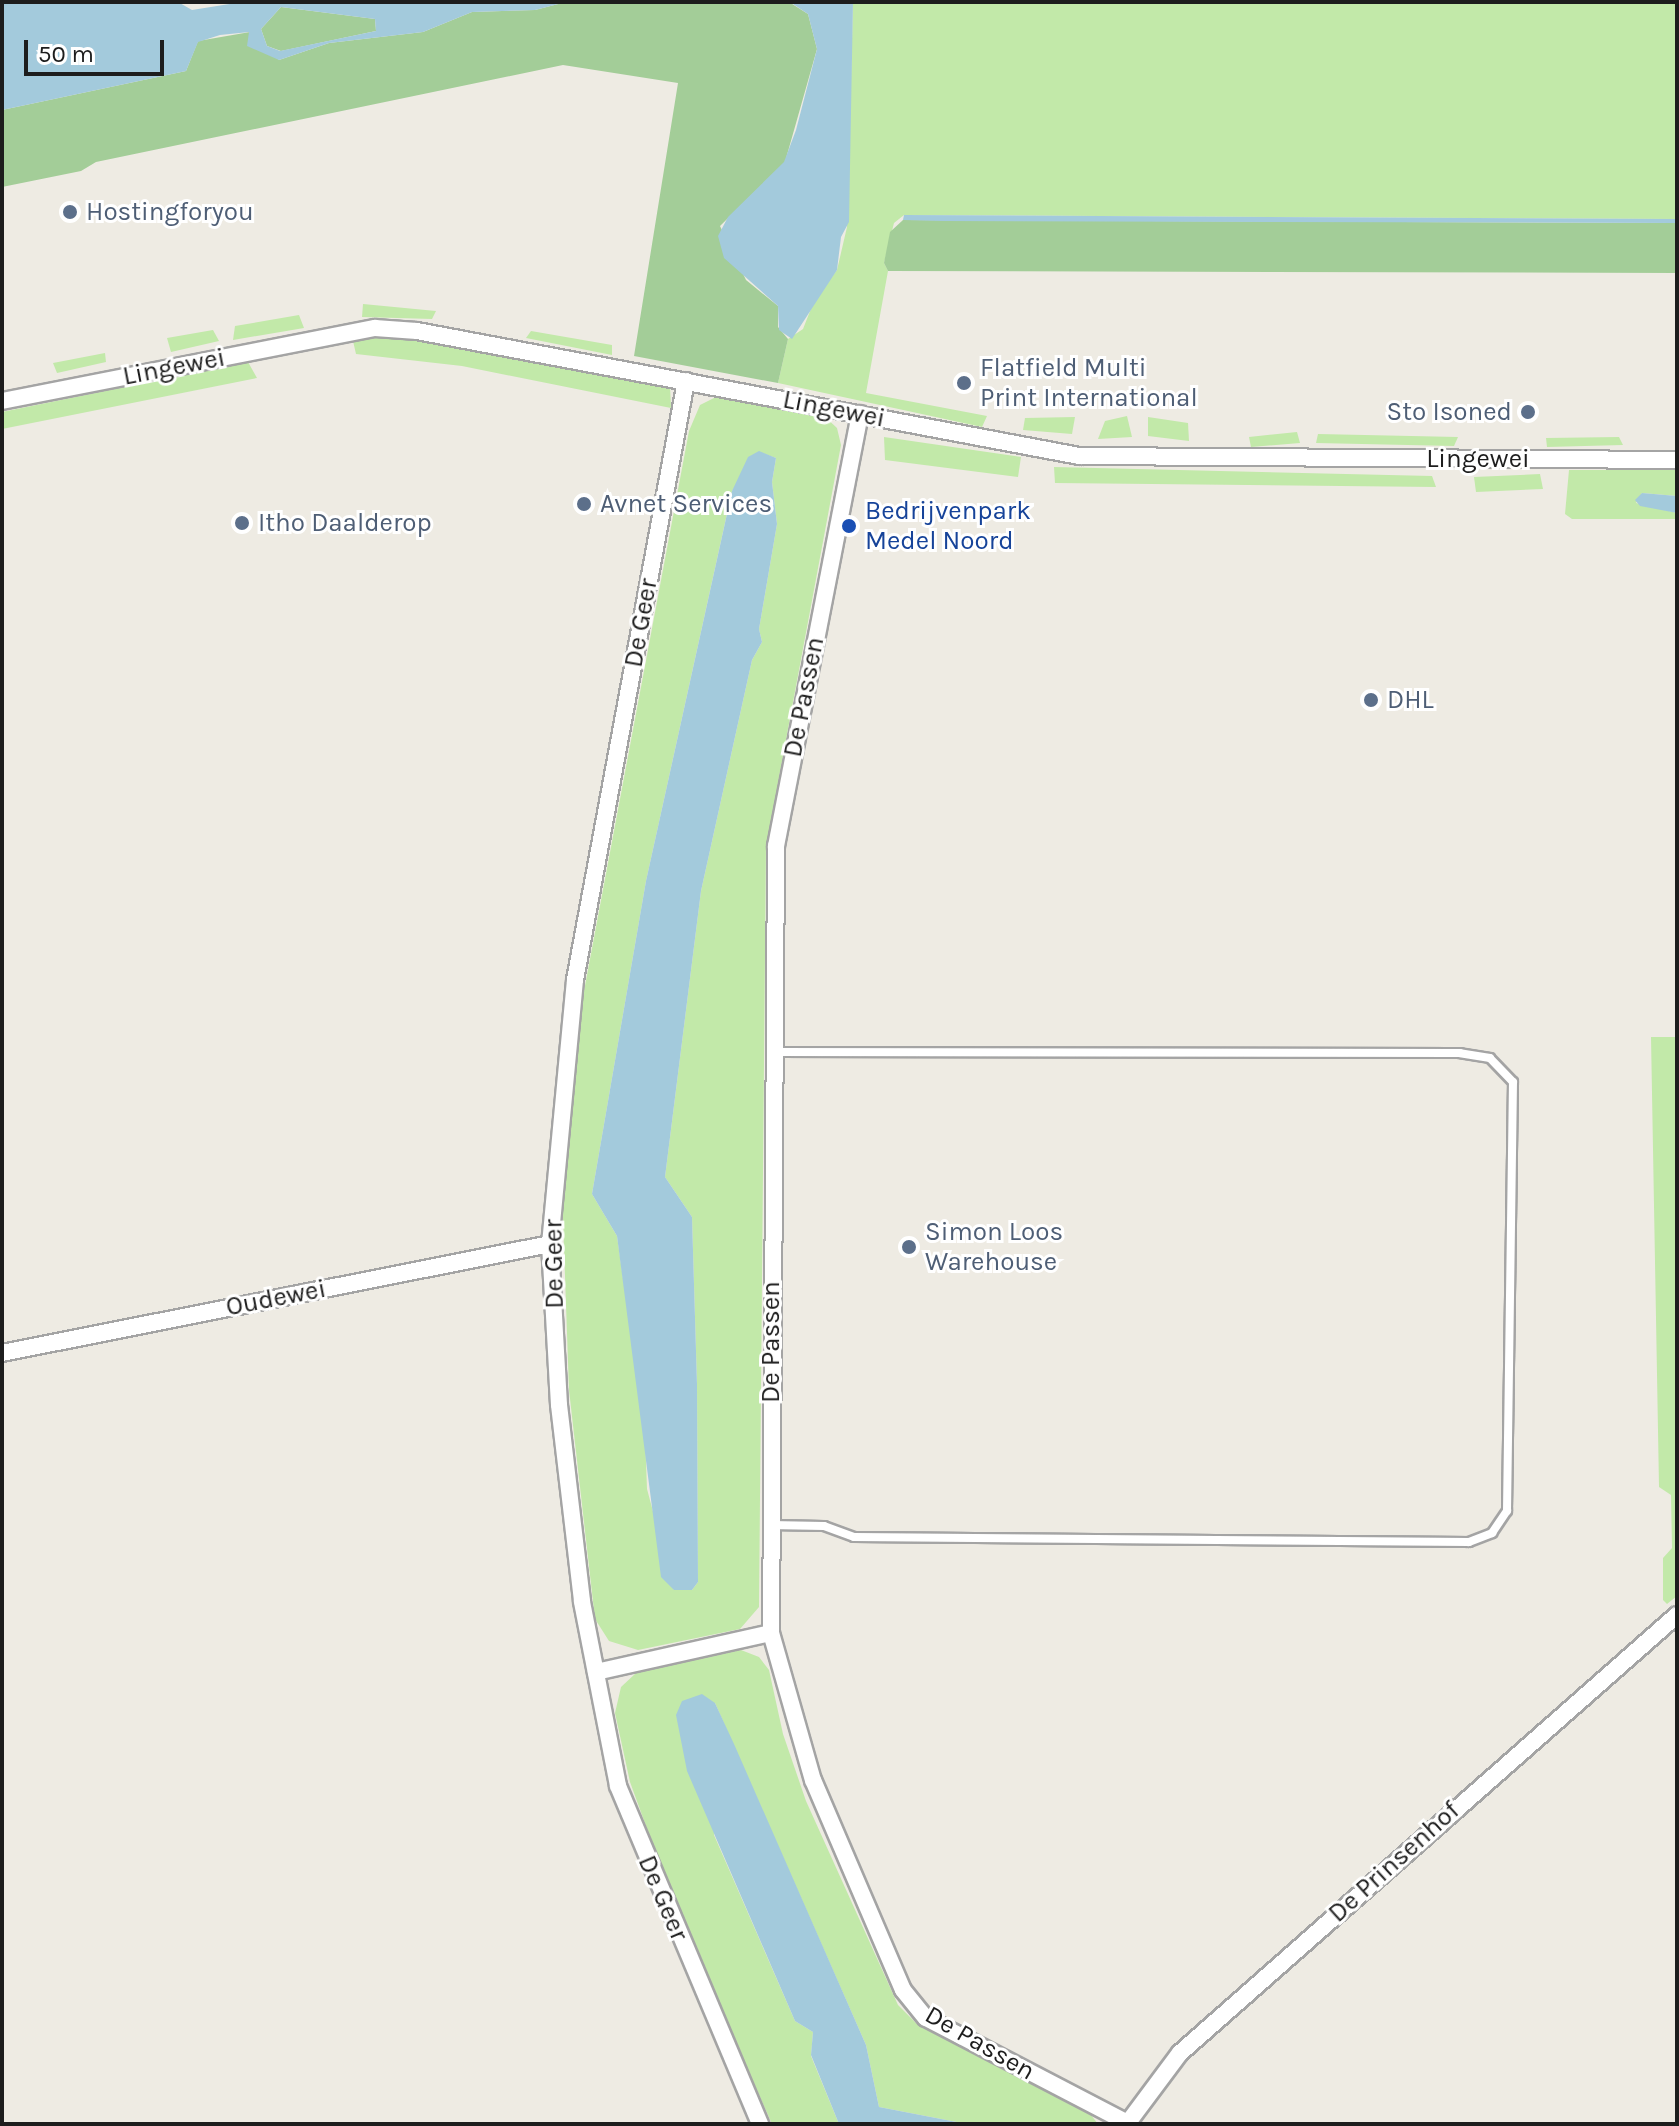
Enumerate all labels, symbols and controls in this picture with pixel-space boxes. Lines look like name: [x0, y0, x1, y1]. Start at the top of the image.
scale bar: [28, 24, 168, 74]
text: 50 m: [38, 40, 94, 68]
place label: Hostingforyou: [86, 196, 254, 228]
marker: Hostingforyou: [61, 203, 79, 221]
street label: Lingewei: [120, 342, 228, 392]
place label: Flatfield Multi Print International: [980, 352, 1198, 414]
marker: Flatfield Multi Print International: [955, 374, 973, 392]
street label: Lingewei: [780, 384, 888, 434]
place label: Sto Isoned: [1387, 396, 1512, 428]
marker: Sto Isoned: [1519, 403, 1537, 421]
street label: Lingewei: [1426, 443, 1530, 475]
place label: Avnet Services: [600, 488, 772, 520]
marker: Avnet Services: [575, 495, 593, 513]
place label: Bedrijvenpark Medel Noord: [865, 495, 1031, 556]
place label: Itho Daalderop: [258, 507, 432, 539]
marker: Itho Daalderop: [233, 514, 251, 532]
marker: Bedrijvenpark Medel Noord: [840, 517, 858, 535]
street label: De Geer: [618, 576, 664, 670]
street label: De Passen: [777, 634, 831, 760]
place label: DHL: [1387, 684, 1434, 716]
marker: DHL: [1362, 691, 1380, 709]
place label: Simon Loos Warehouse: [925, 1216, 1063, 1278]
street label: De Geer: [538, 1219, 570, 1309]
marker: Simon Loos Warehouse: [900, 1238, 918, 1256]
street label: Oudewei: [223, 1273, 329, 1323]
street label: De Passen: [755, 1281, 787, 1403]
street label: De Prinsenhof: [1322, 1795, 1466, 1929]
street label: De Geer: [631, 1851, 695, 1945]
street label: De Passen: [919, 1999, 1041, 2087]

